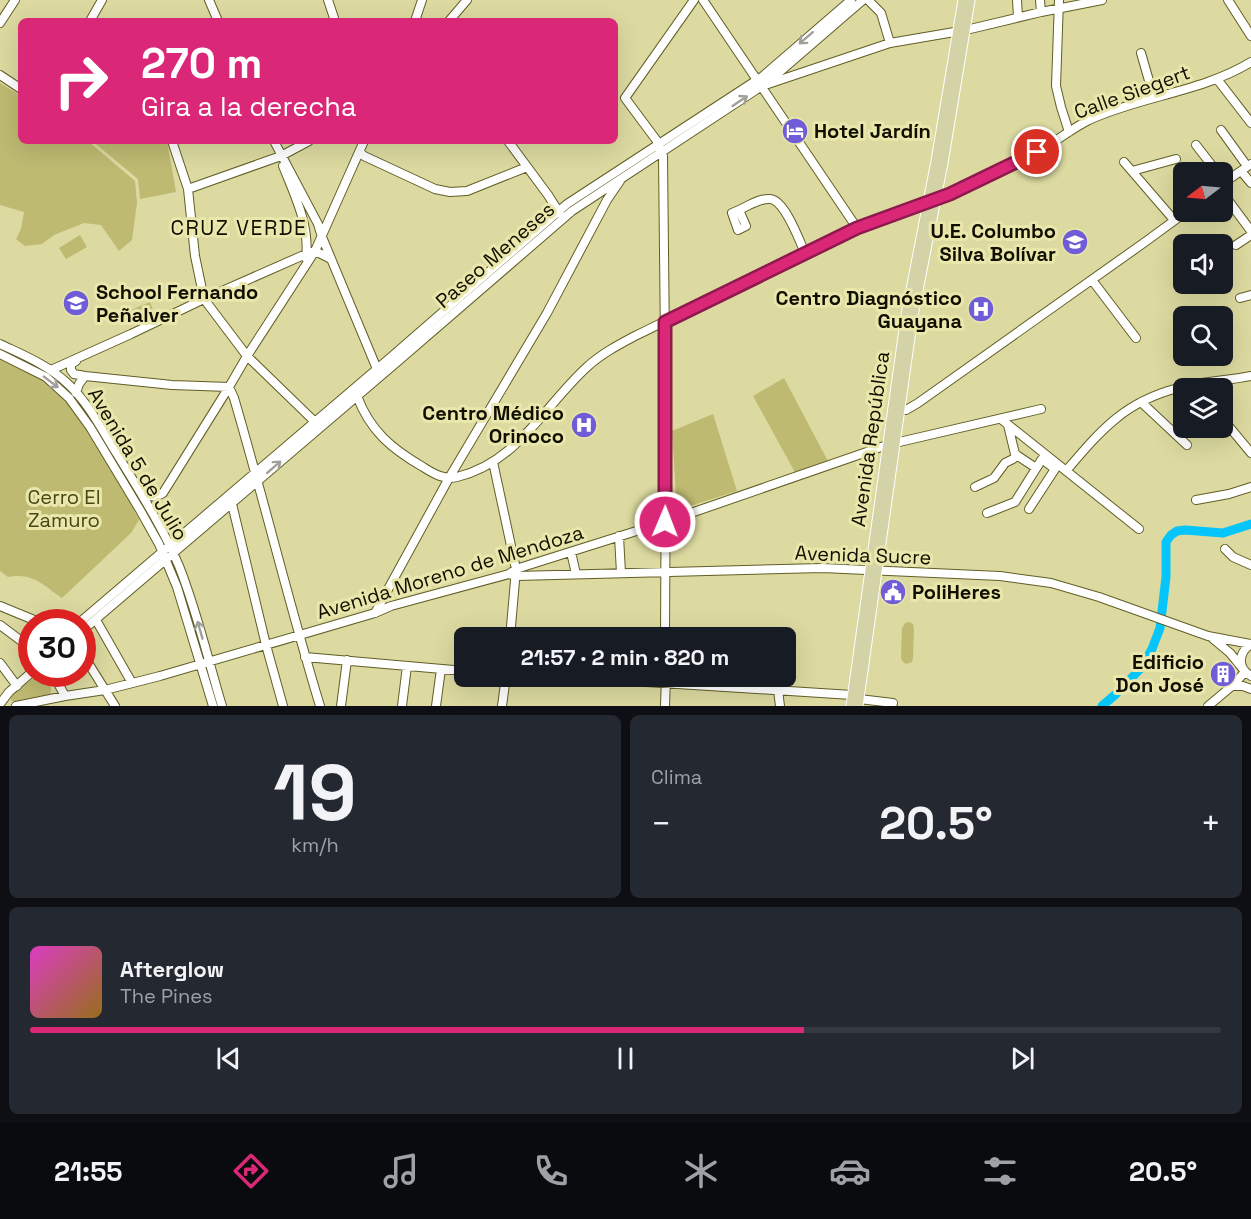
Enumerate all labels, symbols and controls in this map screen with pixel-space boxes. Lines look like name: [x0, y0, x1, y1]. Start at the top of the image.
one-way arrow: [799, 31, 814, 45]
text: 270 m: [141, 37, 262, 90]
icon: right: [42, 42, 120, 120]
street label: Calle Siegert: [1070, 59, 1194, 125]
text: Gira a la derecha: [141, 89, 356, 124]
one-way arrow: [731, 94, 748, 106]
hotel icon: Hotel Jardín: [780, 116, 810, 146]
place label: Hotel Jardín: [814, 118, 931, 144]
pin: [1011, 126, 1062, 177]
icon: arrive: [1020, 135, 1053, 168]
north arrow: [1173, 162, 1233, 222]
map controls: [1173, 162, 1233, 438]
street label: Paseo Meneses: [430, 196, 560, 314]
district label: CRUZ VERDE: [171, 214, 307, 241]
place label: U.E. Columbo Silva Bolívar: [931, 218, 1056, 267]
school or university icon: U.E. Columbo Silva Bolívar: [1060, 227, 1090, 257]
button: sound: [1173, 234, 1233, 294]
place label: School Fernando Peñalver: [96, 279, 258, 328]
place label: Centro Diagnóstico Guayana: [776, 285, 962, 334]
school or university icon: School Fernando Peñalver: [61, 288, 91, 318]
hospital icon: Centro Diagnóstico Guayana: [966, 294, 996, 324]
button: search: [1173, 306, 1233, 366]
street label: Avenida República: [845, 350, 895, 528]
one-way arrow: [43, 376, 59, 388]
button: layers: [1173, 378, 1233, 438]
street label: Avenida 5 de Julio: [82, 383, 194, 545]
place label: Centro Médico Orinoco: [422, 400, 564, 449]
hospital icon: Centro Médico Orinoco: [569, 410, 599, 440]
one-way arrow: [267, 460, 282, 474]
park label: Cerro El Zamuro: [27, 484, 101, 533]
position arrow: [633, 490, 697, 554]
street label: Avenida Moreno de Mendoza: [313, 519, 587, 625]
street label: Avenida Sucre: [794, 540, 932, 570]
public building icon: PoliHeres: [878, 577, 908, 607]
place label: PoliHeres: [912, 579, 1001, 605]
speed limit sign: 30: [18, 609, 96, 687]
one-way arrow: [194, 621, 205, 640]
text: 21:57 · 2 min · 820 m: [521, 643, 729, 671]
place label: Edificio Don José: [1115, 649, 1204, 698]
building icon: Edificio Don José: [1208, 659, 1238, 689]
text: 19: [273, 743, 357, 843]
text: Clima: [651, 764, 702, 790]
text: 20.5°: [879, 795, 993, 852]
text: −: [651, 803, 671, 845]
text: +: [1201, 803, 1221, 845]
text: km/h: [291, 832, 339, 858]
text: Afterglow: [120, 955, 224, 983]
text: The Pines: [120, 983, 213, 1009]
icon: previous: [212, 1042, 245, 1075]
icon: pause: [609, 1042, 642, 1075]
icon: next: [1006, 1042, 1039, 1075]
icon: directions: [230, 1150, 272, 1192]
icon: music: [380, 1150, 422, 1192]
icon: phone: [530, 1150, 572, 1192]
icon: climate: [680, 1150, 722, 1192]
icon: car: [829, 1150, 871, 1192]
icon: filters: [979, 1150, 1021, 1192]
text: 21:55: [54, 1154, 123, 1189]
text: 20.5°: [1129, 1154, 1197, 1189]

